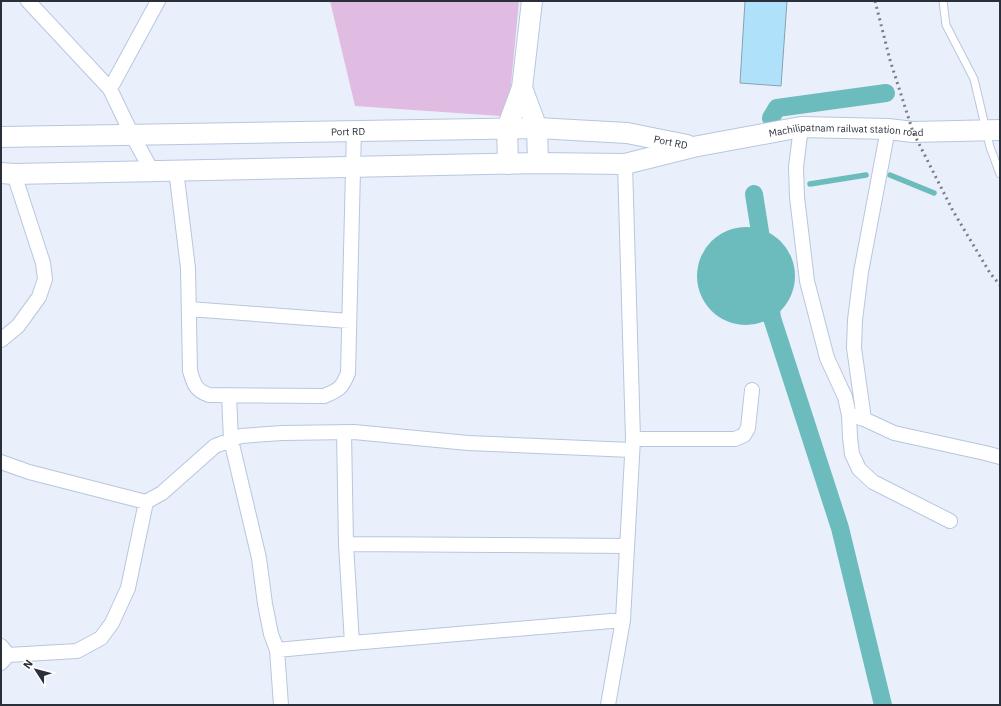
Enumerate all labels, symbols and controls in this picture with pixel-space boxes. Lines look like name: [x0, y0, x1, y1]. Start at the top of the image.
street label: Machilipatnam railwat station road: [768, 120, 924, 139]
street label: Port RD: [331, 124, 365, 138]
street label: Port RD: [653, 132, 689, 152]
north arrow: [16, 650, 56, 690]
text: N: [20, 657, 36, 671]

